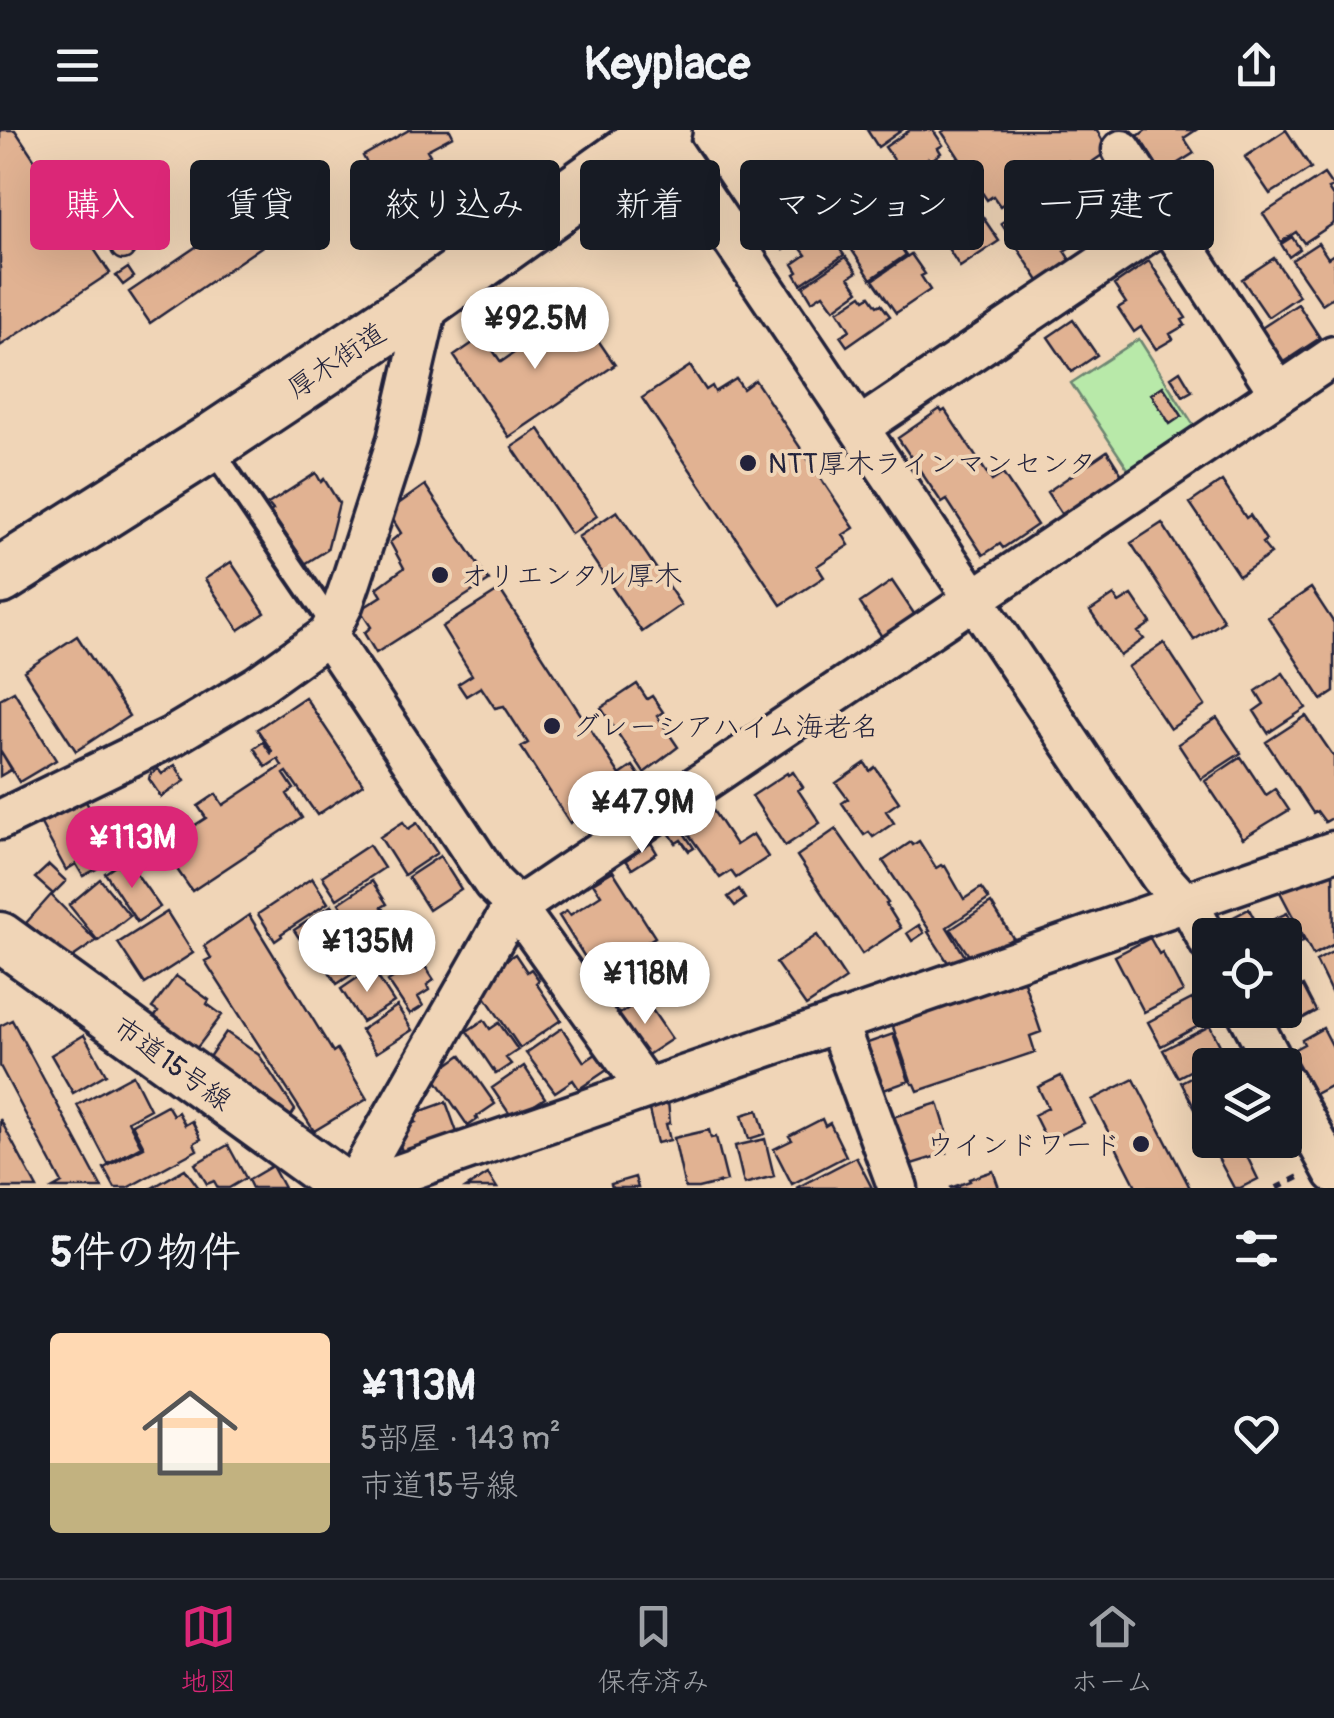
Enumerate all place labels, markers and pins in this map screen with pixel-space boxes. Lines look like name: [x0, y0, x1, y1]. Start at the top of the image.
pin: ¥92.5M: [454, 287, 616, 372]
place label: NTT厚木ラインマンセンタ: [768, 447, 1096, 482]
marker: NTT厚木ラインマンセンタ: [737, 452, 759, 474]
place label: オリエンタル厚木: [460, 559, 682, 594]
marker: オリエンタル厚木: [429, 564, 451, 586]
place label: グレーシアハイム海老名: [572, 710, 879, 745]
marker: グレーシアハイム海老名: [541, 715, 563, 737]
pin: ¥47.9M: [561, 771, 723, 856]
pin: ¥113M: [62, 806, 202, 891]
pin: ¥135M: [297, 910, 437, 995]
pin: ¥118M: [575, 942, 715, 1027]
place label: ウインドワード: [926, 1128, 1121, 1163]
marker: ウインドワード: [1130, 1133, 1152, 1155]

